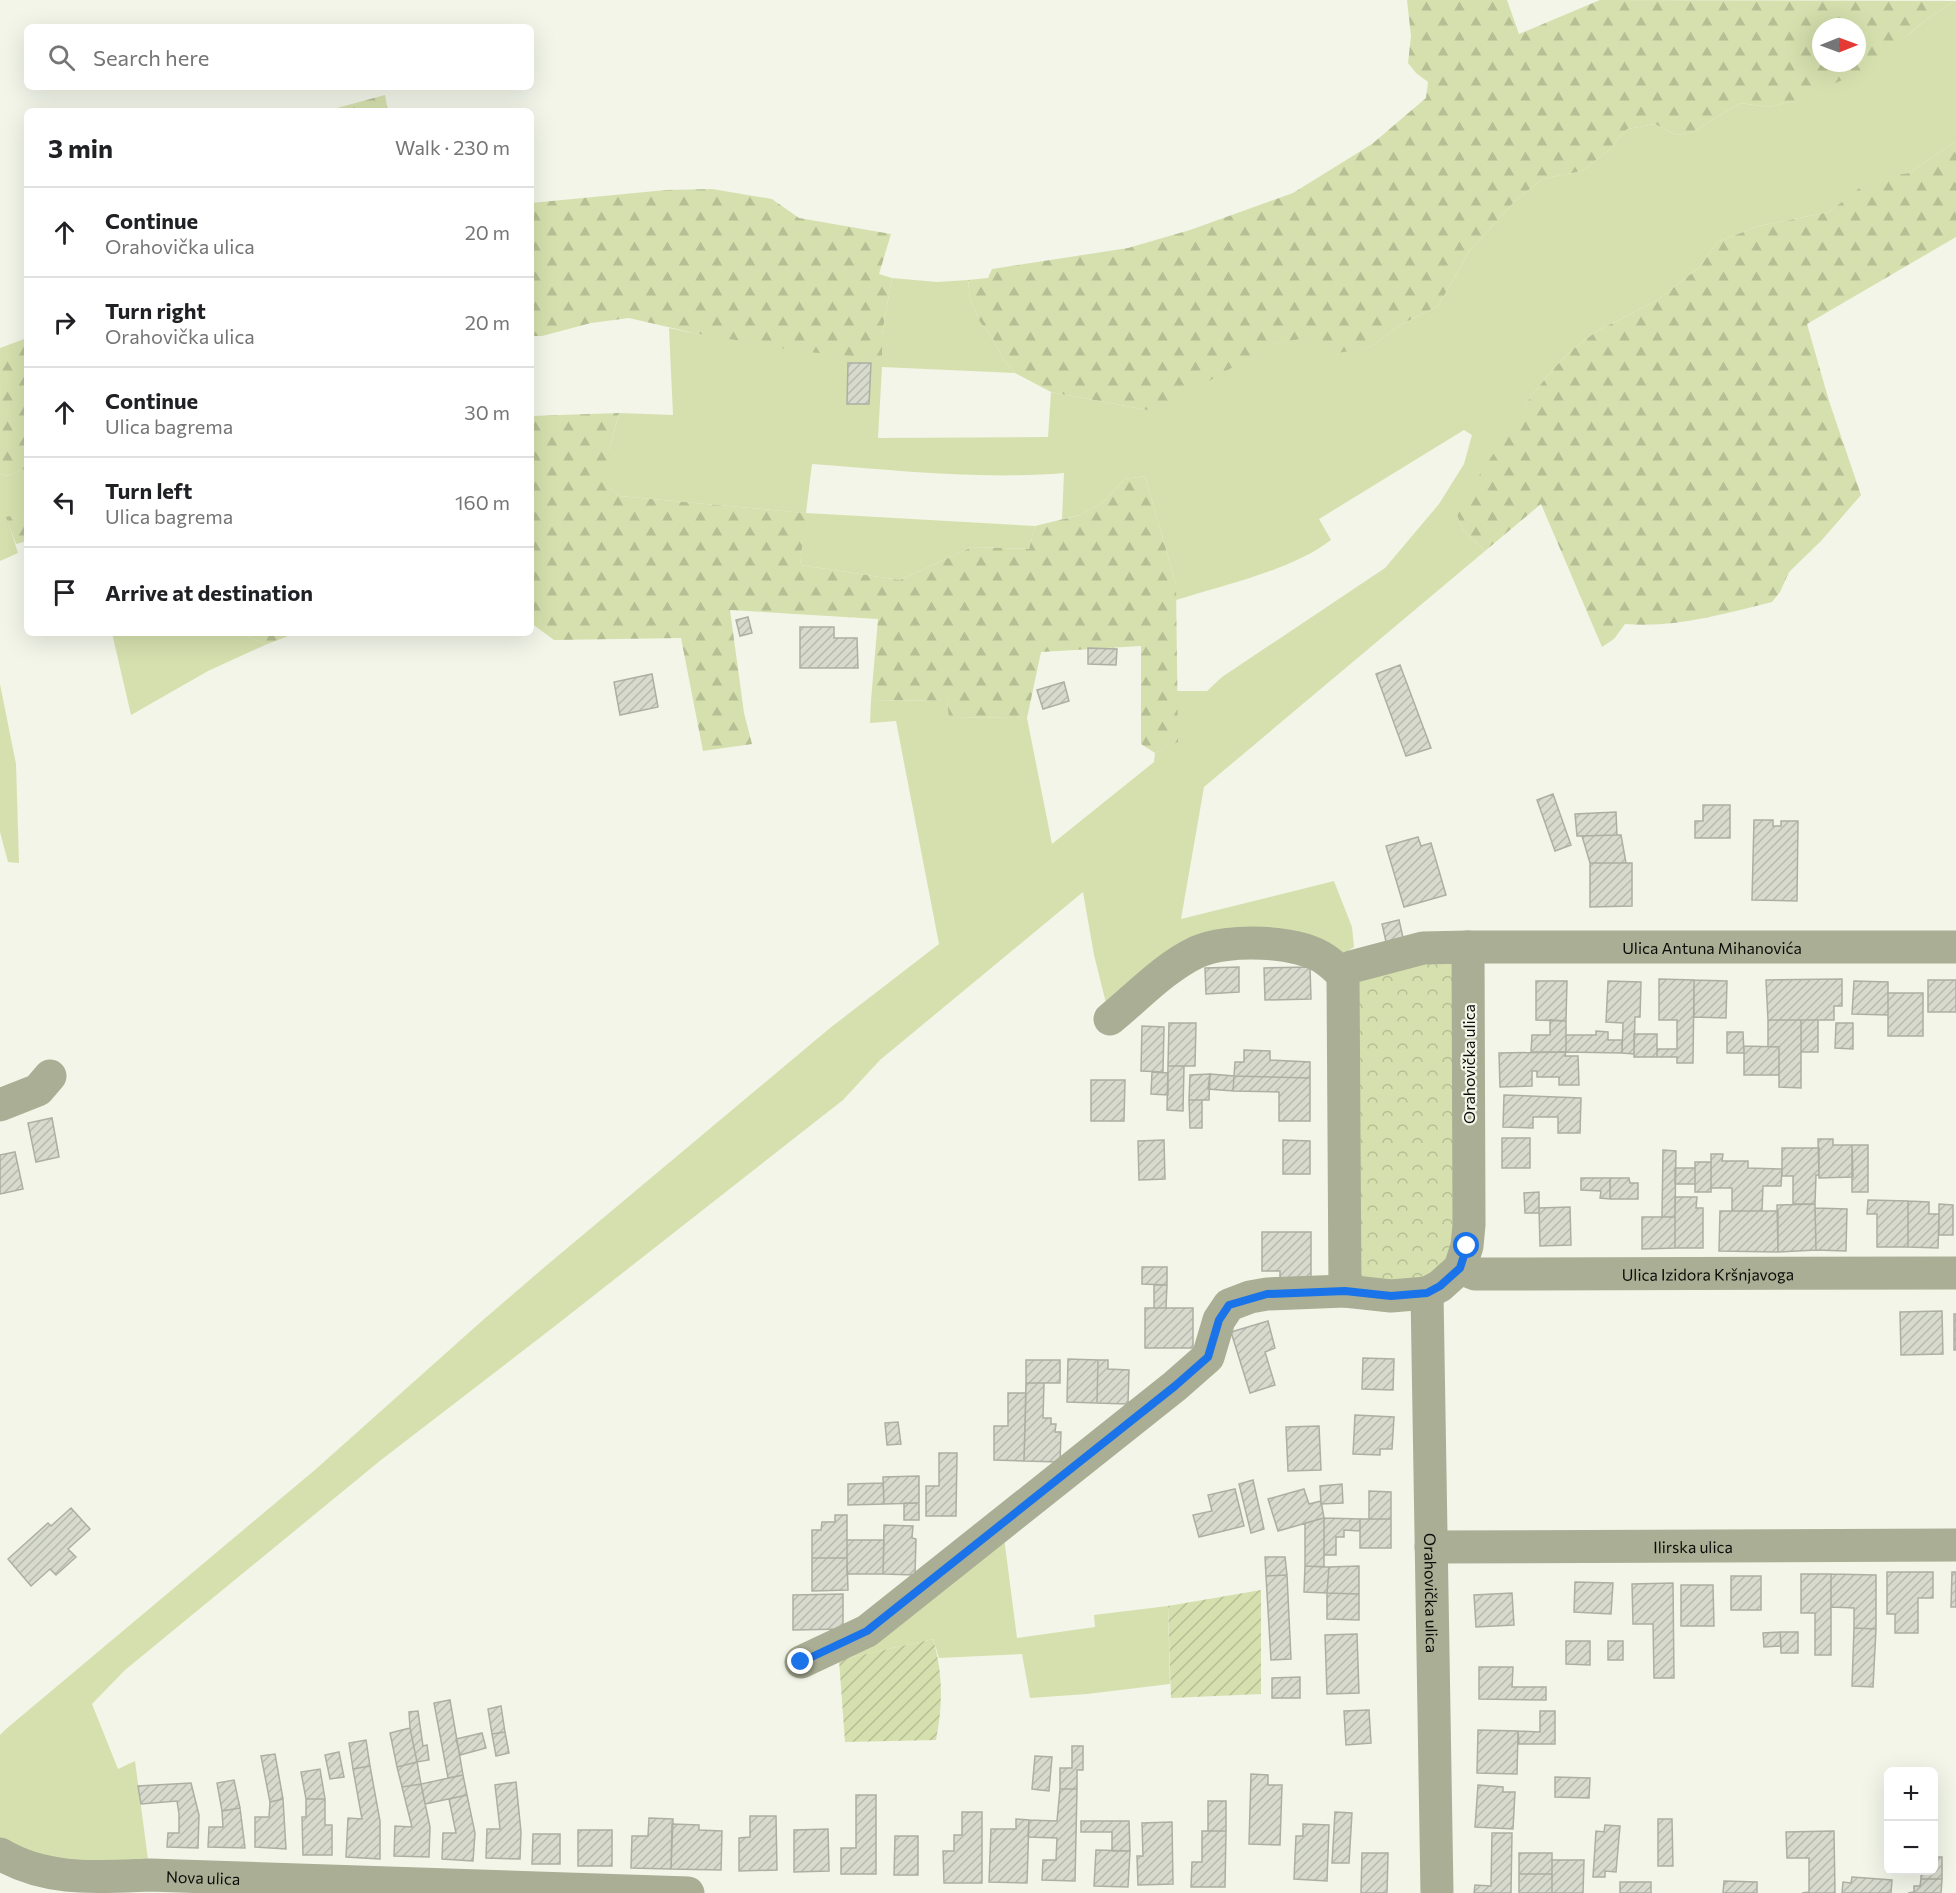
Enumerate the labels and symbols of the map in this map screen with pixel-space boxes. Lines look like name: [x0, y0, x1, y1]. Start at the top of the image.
north arrow: [1812, 18, 1866, 72]
street label: Ulica Antuna Mihanovića: [1622, 938, 1802, 957]
street label: Orahovička ulica: [1459, 1004, 1478, 1124]
route start: [1453, 1232, 1479, 1258]
street label: Ulica Izidora Kršnjavoga: [1622, 1264, 1794, 1283]
street label: Orahovička ulica: [1422, 1533, 1442, 1653]
street label: Ilirska ulica: [1653, 1536, 1733, 1556]
route end: [787, 1648, 813, 1674]
street label: Nova ulica: [166, 1866, 241, 1888]

